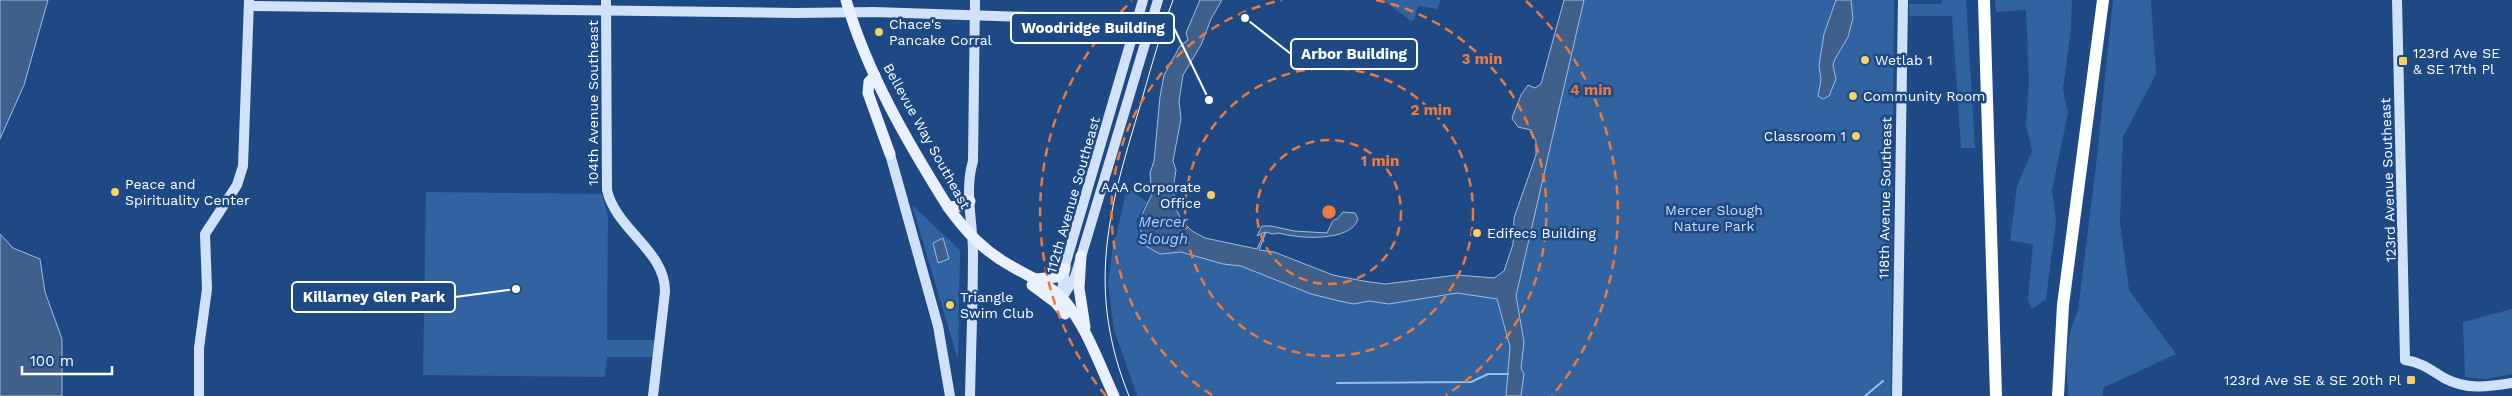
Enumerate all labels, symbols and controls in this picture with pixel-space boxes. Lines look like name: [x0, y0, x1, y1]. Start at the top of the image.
callout: Woodridge Building: [1011, 13, 1174, 43]
place label: Chace's Pancake Corral: [889, 16, 993, 48]
text: Woodridge Building: [1021, 19, 1165, 37]
street label: 104th Avenue Southeast: [585, 20, 601, 186]
marker: Chace's Pancake Corral: [873, 26, 885, 38]
callout: Arbor Building: [1291, 39, 1417, 69]
text: Arbor Building: [1301, 45, 1407, 63]
place label: 123rd Ave SE & SE 17th Pl: [2413, 45, 2500, 77]
text: 3 min: [1462, 50, 1502, 68]
place label: Wetlab 1: [1875, 52, 1933, 68]
marker: Wetlab 1: [1859, 54, 1871, 66]
marker: 123rd Ave SE & SE 17th Pl: [2397, 55, 2409, 67]
street label: Bellevue Way Southeast: [880, 60, 974, 212]
text: 4 min: [1570, 81, 1612, 99]
place label: Community Room: [1863, 88, 1985, 104]
marker: Community Room: [1847, 90, 1859, 102]
street label: 123rd Avenue Southeast: [2377, 97, 2399, 262]
text: 2 min: [1410, 101, 1452, 119]
street label: 112th Avenue Southeast: [1043, 115, 1103, 275]
street label: 118th Avenue Southeast: [1876, 117, 1894, 279]
place label: Classroom 1: [1764, 128, 1846, 144]
marker: Classroom 1: [1850, 130, 1862, 142]
text: 1 min: [1361, 152, 1399, 170]
place label: Peace and Spirituality Center: [125, 176, 250, 208]
place label: AAA Corporate Office: [1101, 179, 1201, 211]
marker: Peace and Spirituality Center: [109, 186, 121, 198]
marker: AAA Corporate Office: [1205, 189, 1217, 201]
park label: Mercer Slough Nature Park: [1665, 202, 1763, 234]
centre of rings: [1320, 203, 1338, 221]
water label: Mercer Slough: [1138, 213, 1189, 248]
place label: Edifecs Building: [1487, 225, 1596, 241]
marker: Edifecs Building: [1471, 227, 1483, 239]
callout: Killarney Glen Park: [292, 282, 455, 312]
text: Killarney Glen Park: [303, 288, 446, 306]
place label: Triangle Swim Club: [960, 289, 1034, 321]
marker: Triangle Swim Club: [944, 299, 956, 311]
scale bar: [22, 344, 112, 376]
text: 100 m: [30, 352, 74, 370]
place label: 123rd Ave SE & SE 20th Pl: [2224, 372, 2402, 388]
marker: 123rd Ave SE & SE 20th Pl: [2405, 374, 2417, 386]

